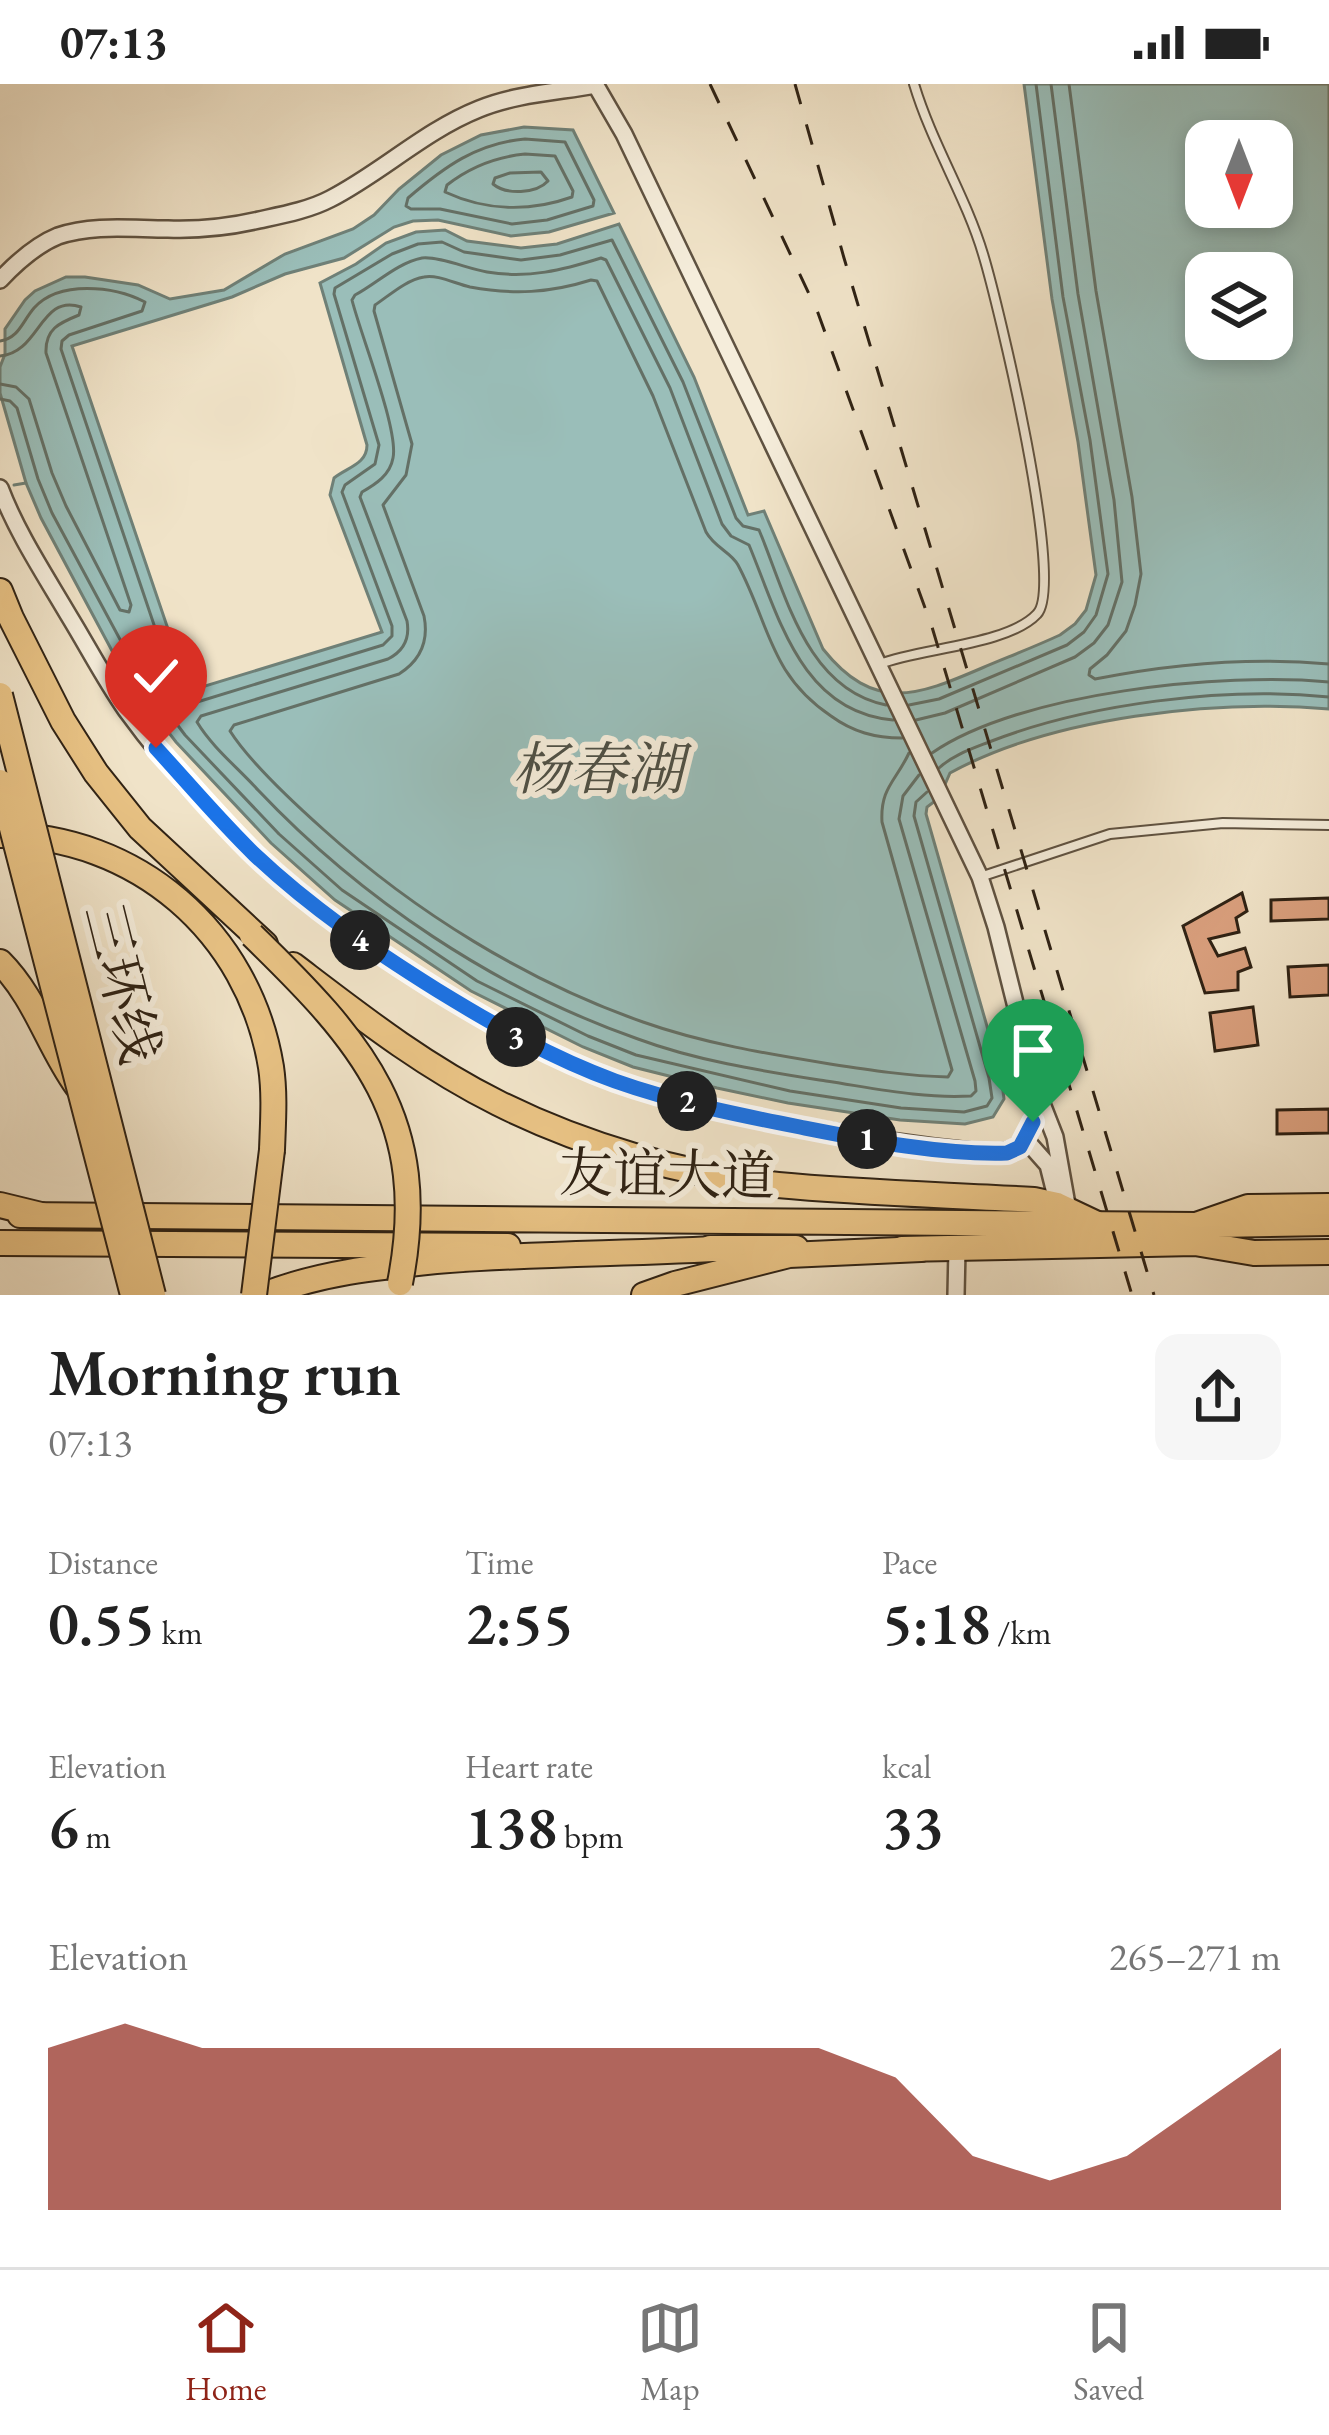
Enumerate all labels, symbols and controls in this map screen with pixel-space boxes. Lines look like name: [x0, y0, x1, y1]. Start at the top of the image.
text: 07:13: [60, 13, 168, 71]
north arrow: [1185, 120, 1293, 228]
map controls: [1185, 120, 1293, 360]
button: layers: [1185, 252, 1293, 360]
pin: [105, 625, 207, 748]
icon: check: [123, 643, 189, 709]
water label: 杨春湖: [513, 732, 692, 806]
street label: 三环线: [69, 896, 177, 1070]
pin: 4: [330, 910, 390, 970]
text: 4: [351, 918, 369, 961]
pin: [982, 999, 1084, 1122]
pin: 3: [486, 1007, 546, 1067]
text: 3: [507, 1015, 525, 1058]
icon: arrive: [1000, 1017, 1066, 1083]
pin: 2: [657, 1071, 717, 1131]
text: 2: [678, 1079, 696, 1122]
pin: 1: [837, 1109, 897, 1169]
text: 1: [858, 1117, 876, 1160]
street label: 友谊大道: [558, 1137, 776, 1211]
text: Morning run: [48, 1329, 401, 1415]
button: share: [1155, 1334, 1281, 1460]
text: 07:13: [48, 1417, 133, 1468]
text: Distance: [48, 1541, 158, 1584]
text: Time: [465, 1541, 534, 1584]
text: Pace: [882, 1541, 937, 1584]
text: 0.55: [48, 1584, 155, 1662]
text: 2:55: [465, 1584, 574, 1662]
text: 5:18: [882, 1584, 991, 1662]
text: km: [155, 1611, 203, 1654]
text: /km: [991, 1611, 1052, 1654]
text: Elevation: [48, 1745, 167, 1788]
text: Heart rate: [465, 1745, 593, 1788]
text: kcal: [882, 1745, 932, 1788]
text: 6: [48, 1788, 79, 1866]
text: 138: [465, 1788, 557, 1866]
text: 33: [882, 1788, 944, 1866]
text: m: [79, 1815, 111, 1858]
text: bpm: [557, 1815, 624, 1858]
text: Elevation: [48, 1931, 188, 1982]
text: 265–271 m: [1109, 1931, 1281, 1982]
tab: Home: [185, 2295, 267, 2410]
tab: Map: [637, 2295, 703, 2410]
tab: Saved: [1073, 2295, 1144, 2410]

